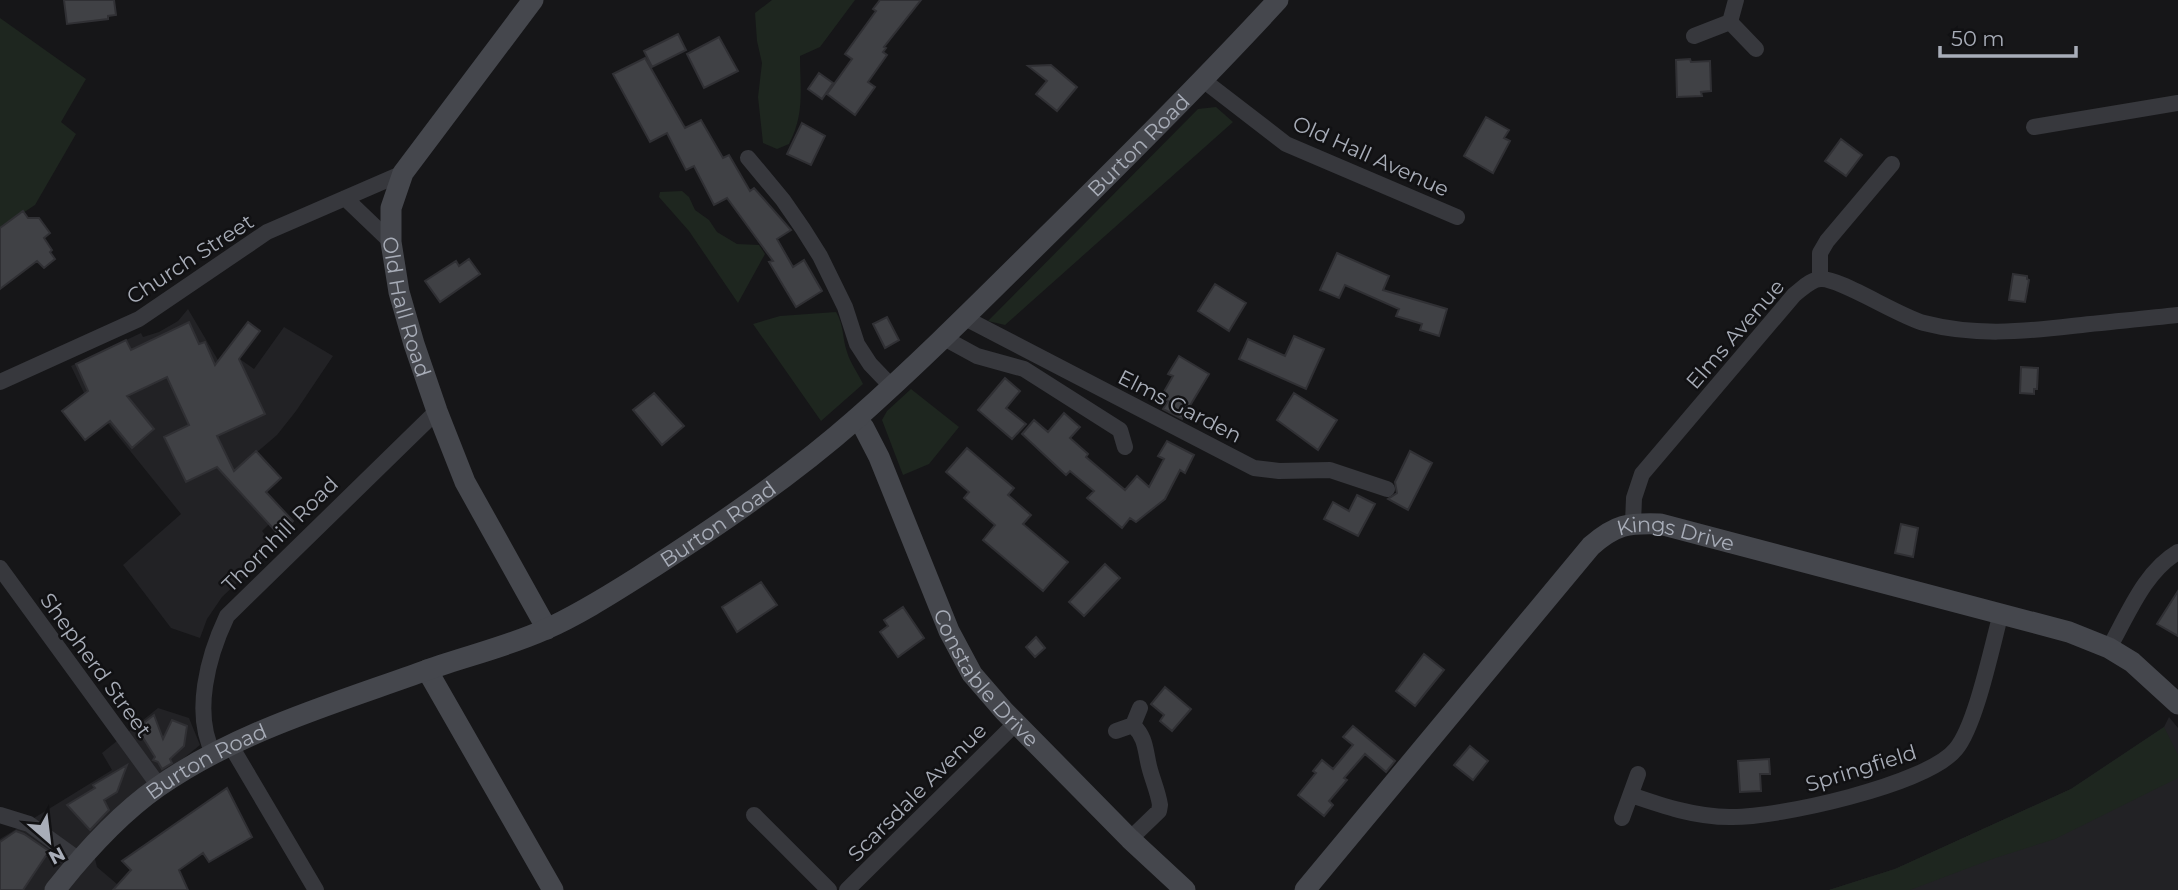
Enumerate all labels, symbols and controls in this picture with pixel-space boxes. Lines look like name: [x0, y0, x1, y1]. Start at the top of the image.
scale bar: [1940, 14, 2076, 58]
text: 50 m: [1951, 26, 2005, 51]
street label: Burton Road: [1082, 88, 1194, 202]
street label: Old Hall Avenue: [1289, 110, 1453, 202]
street label: Church Street: [122, 209, 258, 309]
street label: Old Hall Road: [378, 235, 437, 380]
street label: Elms Avenue: [1681, 274, 1789, 394]
street label: Elms Garden: [1114, 364, 1246, 448]
street label: Thornhill Road: [217, 471, 343, 597]
street label: Burton Road: [655, 475, 780, 572]
street label: Kings Drive: [1614, 511, 1737, 556]
street label: Shepherd Street: [35, 588, 157, 742]
street label: Constable Drive: [929, 605, 1044, 752]
street label: Burton Road: [141, 718, 270, 804]
street label: Scarsdale Avenue: [843, 718, 991, 866]
street label: Springfield: [1802, 739, 1920, 797]
north arrow: [14, 806, 84, 876]
text: N: [45, 842, 69, 869]

